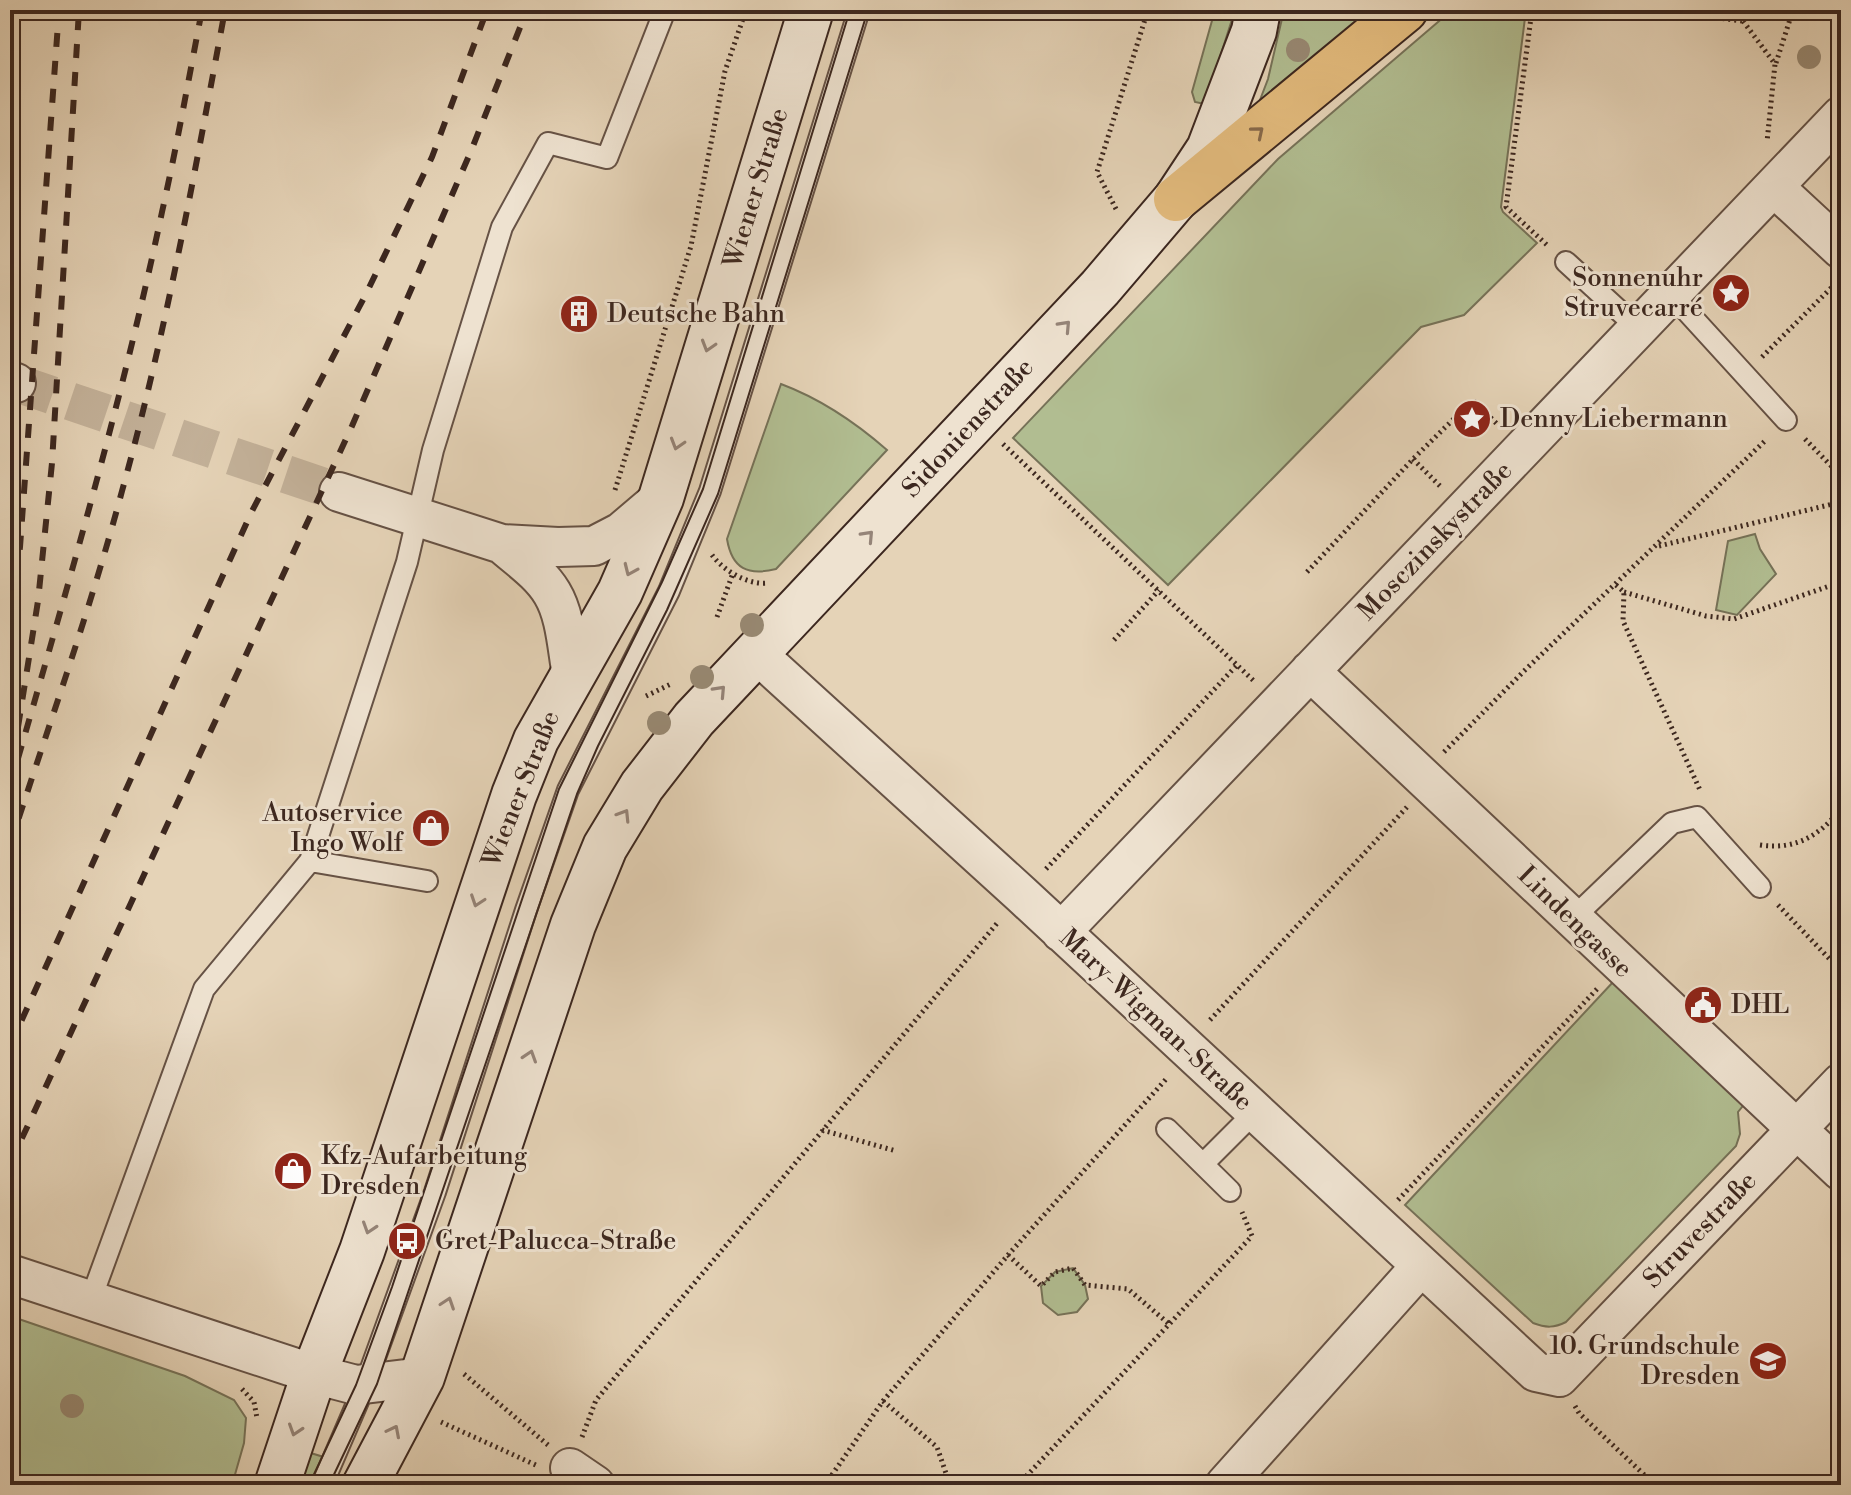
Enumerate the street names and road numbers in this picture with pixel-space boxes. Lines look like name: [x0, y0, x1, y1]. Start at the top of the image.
street label: Wiener Straße: [716, 104, 796, 273]
street label: Sidonienstraße: [895, 352, 1041, 504]
street label: Mosczinskystraße: [1351, 455, 1519, 627]
street label: Wiener Straße: [475, 706, 567, 873]
street label: Lindengasse: [1511, 859, 1639, 985]
street label: Mary-Wigman-Straße: [1053, 922, 1259, 1118]
street label: Struvestraße: [1637, 1165, 1763, 1295]

